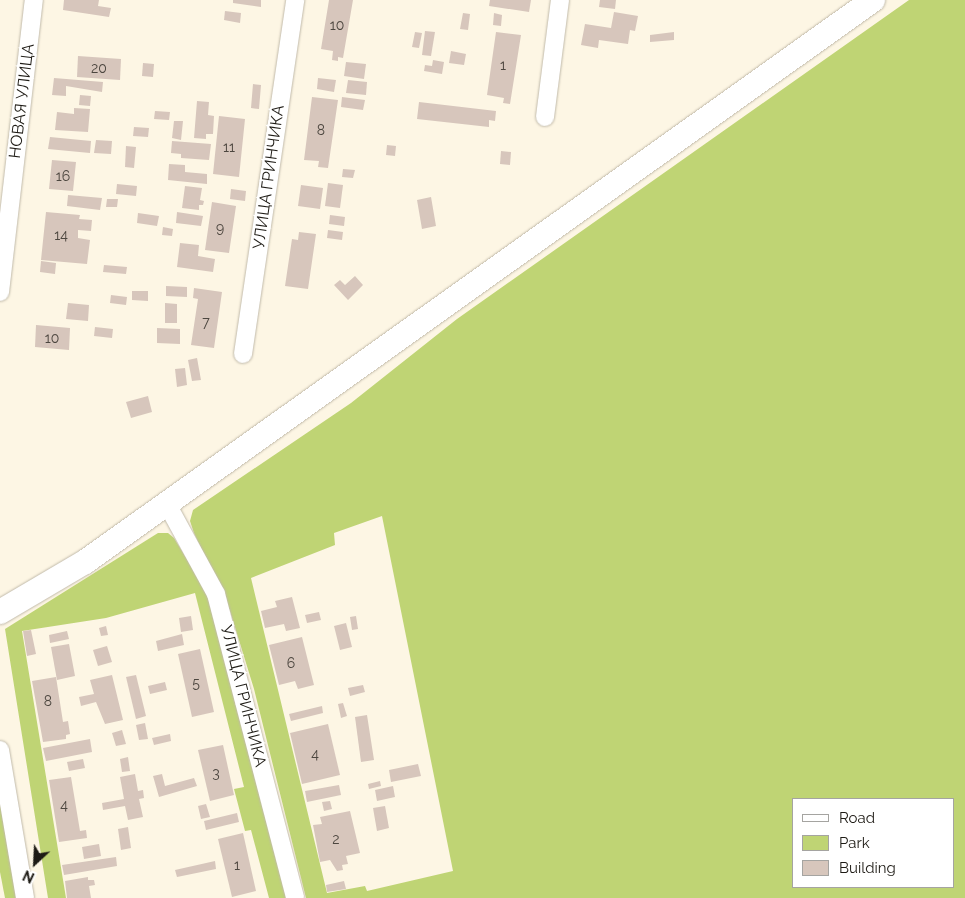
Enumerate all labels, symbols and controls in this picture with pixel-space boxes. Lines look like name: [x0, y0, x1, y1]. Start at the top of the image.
house number: 10: [330, 17, 344, 33]
street label: НОВАЯ УЛИЦА: [5, 43, 39, 159]
house number: 1: [500, 57, 506, 73]
house number: 20: [91, 60, 107, 76]
street label: УЛИЦА ГРИНЧИКА: [249, 103, 289, 251]
house number: 8: [317, 122, 325, 138]
house number: 11: [223, 139, 235, 155]
house number: 16: [56, 168, 70, 184]
house number: 9: [216, 220, 224, 236]
house number: 14: [54, 227, 68, 243]
house number: 7: [202, 314, 210, 330]
house number: 10: [45, 330, 59, 346]
street label: УЛИЦА ГРИНЧИКА: [216, 623, 270, 769]
house number: 6: [287, 655, 295, 671]
house number: 5: [192, 675, 200, 691]
house number: 8: [44, 693, 52, 709]
house number: 4: [311, 746, 319, 762]
house number: 3: [212, 765, 220, 781]
house number: 4: [60, 797, 68, 813]
legend: [792, 798, 955, 888]
text: Road: [839, 809, 875, 827]
house number: 2: [332, 831, 340, 847]
text: Park: [839, 834, 870, 852]
north arrow: [10, 838, 60, 888]
house number: 1: [234, 857, 240, 873]
text: Building: [839, 859, 896, 877]
text: N: [20, 867, 37, 886]

